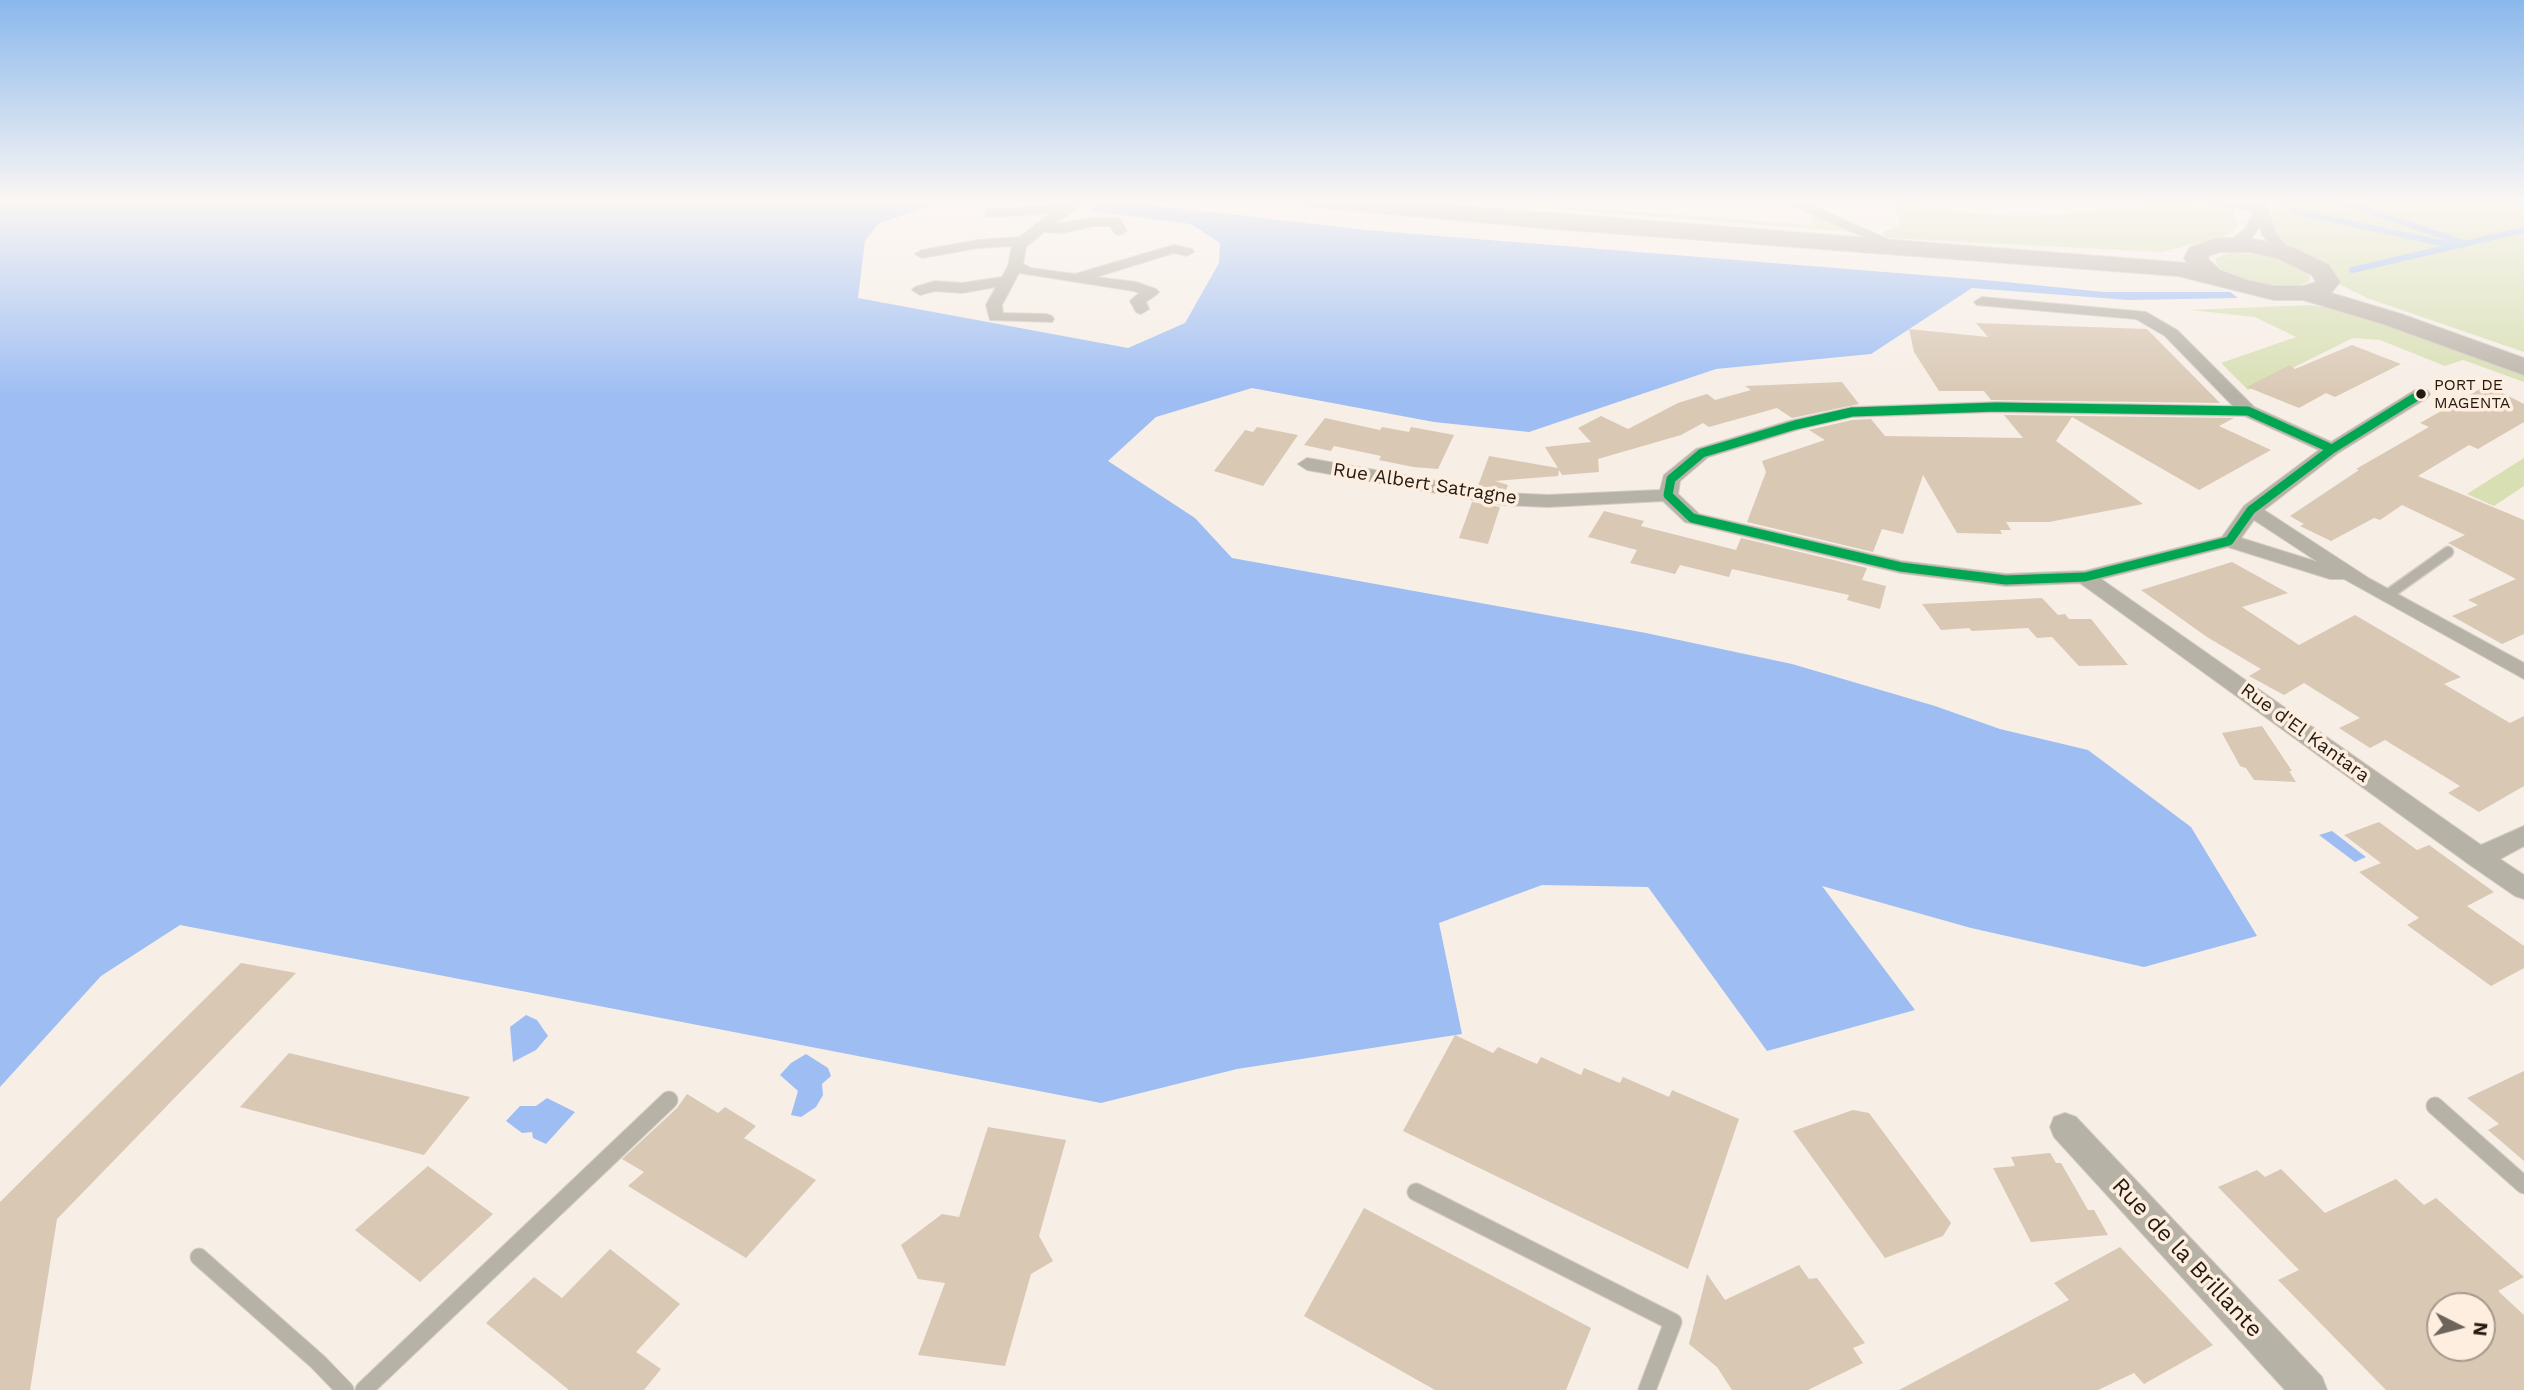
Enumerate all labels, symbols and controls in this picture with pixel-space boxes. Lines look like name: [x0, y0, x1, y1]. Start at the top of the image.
place label: PORT DE MAGENTA: [2434, 375, 2510, 413]
marker: PORT DE MAGENTA: [2414, 387, 2428, 401]
street label: Rue Albert Satragne: [1331, 458, 1519, 510]
street label: Rue d'El Kantara: [2236, 679, 2374, 787]
street label: Rue de la Brillante: [2106, 1172, 2268, 1344]
north arrow: [2426, 1292, 2496, 1362]
text: N: [2468, 1321, 2493, 1337]

